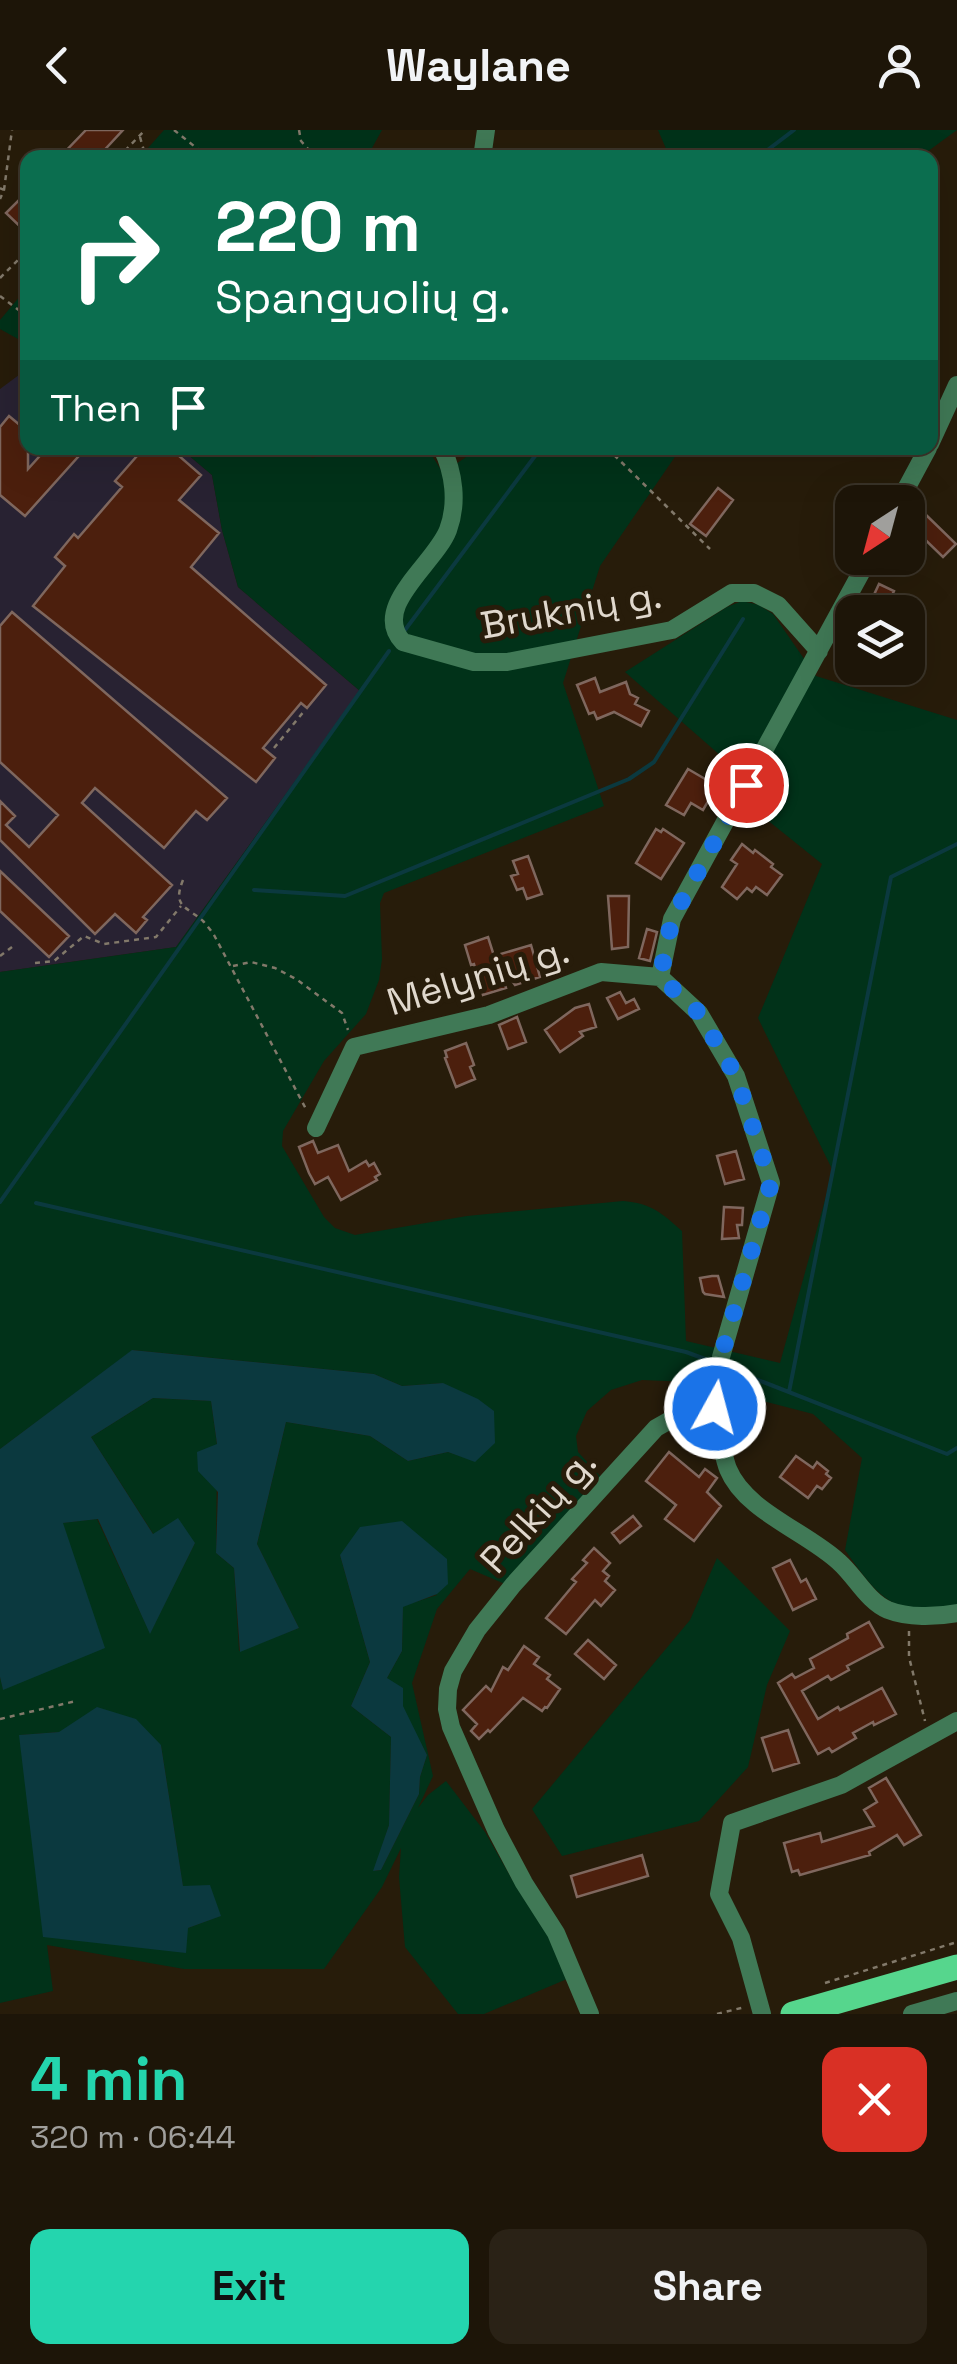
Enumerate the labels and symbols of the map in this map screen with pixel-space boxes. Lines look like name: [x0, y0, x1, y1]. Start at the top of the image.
north arrow: [835, 485, 925, 575]
street label: Bruknių g.: [477, 570, 665, 650]
pin: [704, 743, 789, 828]
street label: Mėlynių g.: [381, 926, 575, 1026]
position arrow: [663, 1356, 767, 1460]
street label: Pelkių g.: [470, 1439, 606, 1583]

